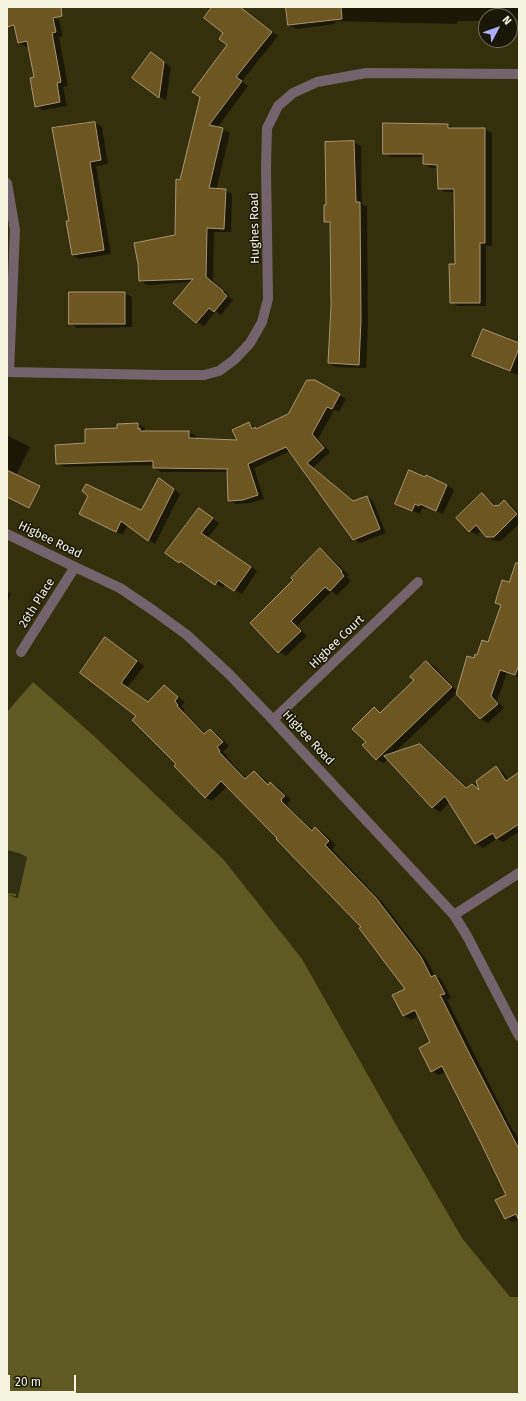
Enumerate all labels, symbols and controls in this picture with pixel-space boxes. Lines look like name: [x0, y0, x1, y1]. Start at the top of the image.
north arrow: [478, 8, 518, 48]
text: N: [499, 13, 514, 27]
street label: Hughes Road: [247, 192, 263, 264]
street label: Higbee Road: [16, 518, 84, 562]
street label: 26th Place: [16, 576, 58, 630]
street label: Higbee Court: [307, 612, 367, 672]
street label: Higbee Road: [279, 708, 337, 768]
scale bar: [10, 1367, 78, 1393]
text: 20 m: [15, 1375, 41, 1389]

